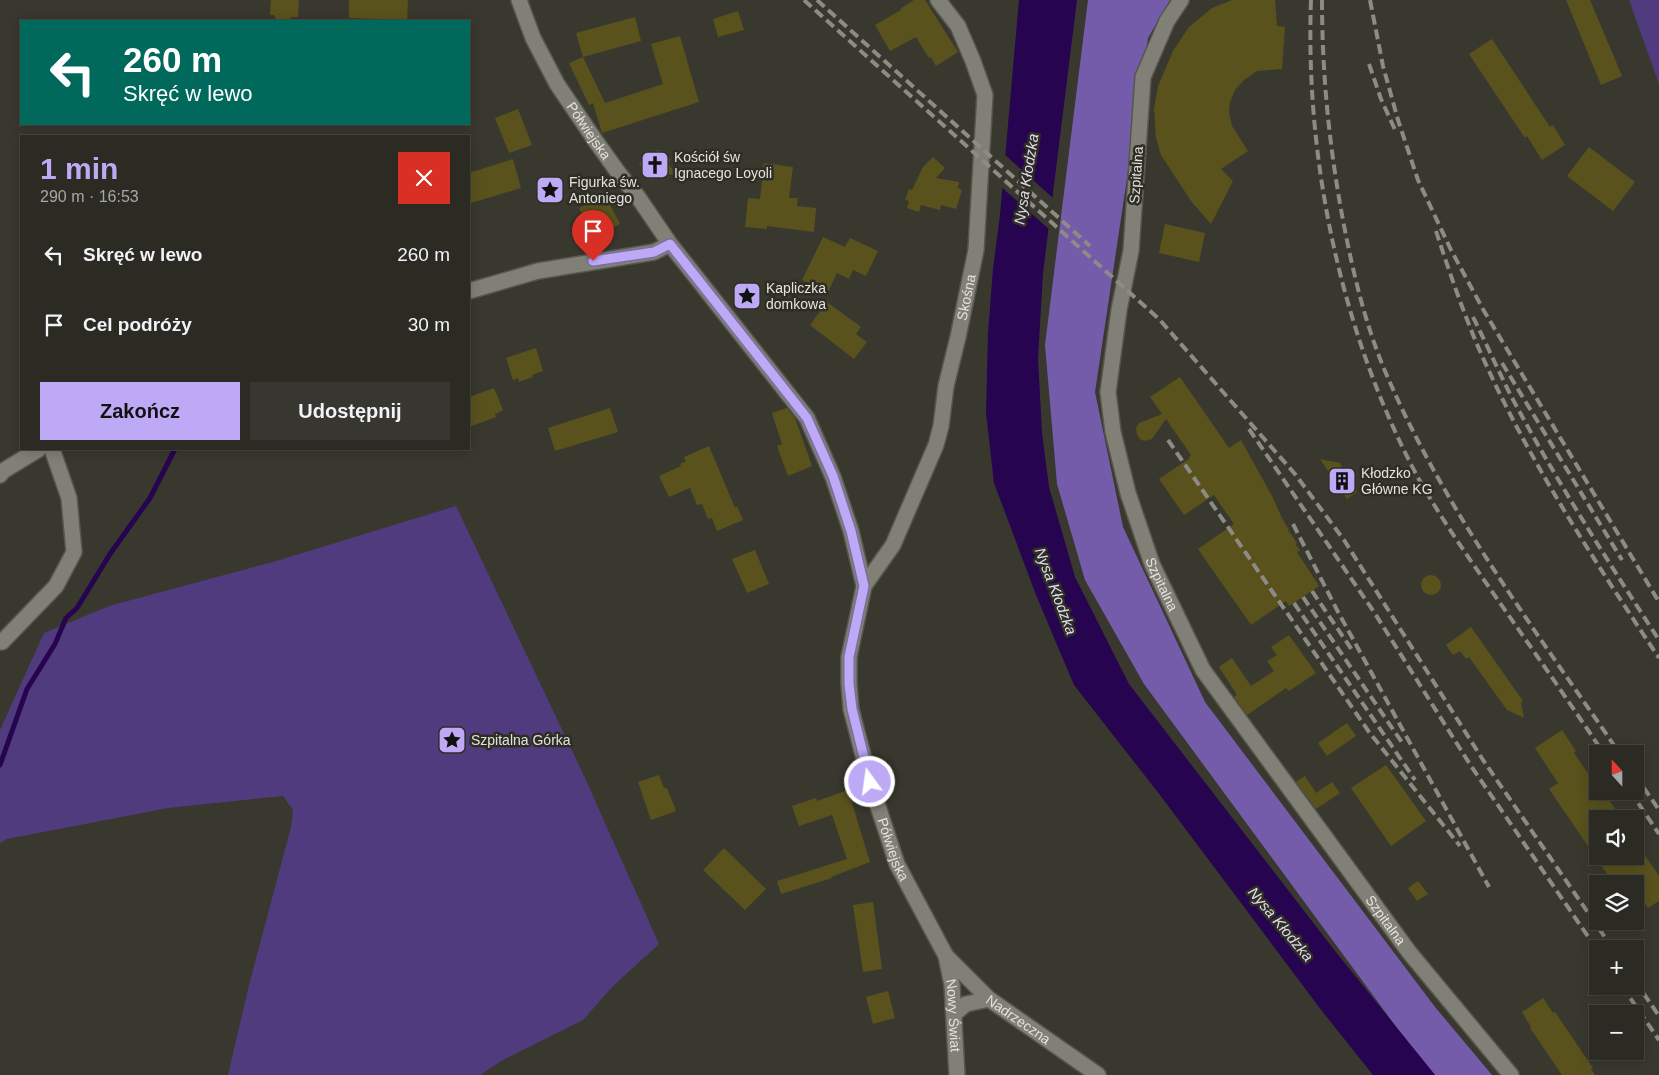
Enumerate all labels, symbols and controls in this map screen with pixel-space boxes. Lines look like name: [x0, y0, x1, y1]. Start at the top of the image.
icon: left: [40, 40, 105, 105]
text: 260 m: [123, 40, 222, 79]
text: Skręć w lewo: [123, 81, 253, 106]
street label: Półwiejska: [564, 99, 614, 163]
water label: Nysa Kłodzka: [1010, 132, 1042, 226]
street label: Szpitalna: [1126, 146, 1146, 204]
place label: Kościół św Ignacego Loyoli: [674, 149, 772, 181]
church icon: Kościół św Ignacego Loyoli: [640, 150, 670, 180]
text: 1 min: [40, 152, 118, 185]
button: close: [398, 152, 450, 204]
place label: Figurka św. Antoniego: [569, 174, 640, 206]
place icon: Figurka św. Antoniego: [535, 175, 565, 205]
text: 290 m · 16:53: [40, 188, 139, 205]
pin: [572, 210, 614, 261]
icon: arrive: [579, 217, 607, 245]
icon: left: [40, 241, 68, 269]
text: Skręć w lewo: [83, 244, 202, 265]
text: 260 m: [397, 244, 450, 265]
street label: Skośna: [954, 273, 979, 322]
place label: Kapliczka domkowa: [766, 280, 826, 312]
place icon: Kapliczka domkowa: [732, 281, 762, 311]
icon: arrive: [40, 311, 68, 339]
text: Cel podróży: [83, 314, 192, 335]
text: 30 m: [408, 314, 450, 335]
button: Zakończ: [40, 382, 240, 440]
button: Udostępnij: [250, 382, 450, 440]
place label: Kłodzko Główne KG: [1361, 465, 1433, 497]
building icon: Kłodzko Główne KG: [1327, 466, 1357, 496]
water label: Nysa Kłodzka: [1032, 545, 1080, 637]
street label: Szpitalna: [1142, 555, 1182, 614]
place icon: Szpitalna Górka: [437, 725, 467, 755]
place label: Szpitalna Górka: [471, 732, 571, 748]
north arrow: [1589, 745, 1644, 800]
map controls: [1589, 745, 1644, 1060]
position arrow: [843, 755, 895, 807]
button: sound: [1589, 810, 1644, 865]
street label: Półwiejska: [874, 816, 913, 884]
button: layers: [1589, 875, 1644, 930]
water label: Nysa Kłodzka: [1245, 883, 1317, 965]
street label: Szpitalna: [1362, 892, 1409, 948]
button: +: [1589, 940, 1644, 995]
street label: Nowy Świat: [943, 977, 964, 1052]
street label: Nadrzeczna: [983, 992, 1054, 1048]
button: −: [1589, 1005, 1644, 1060]

